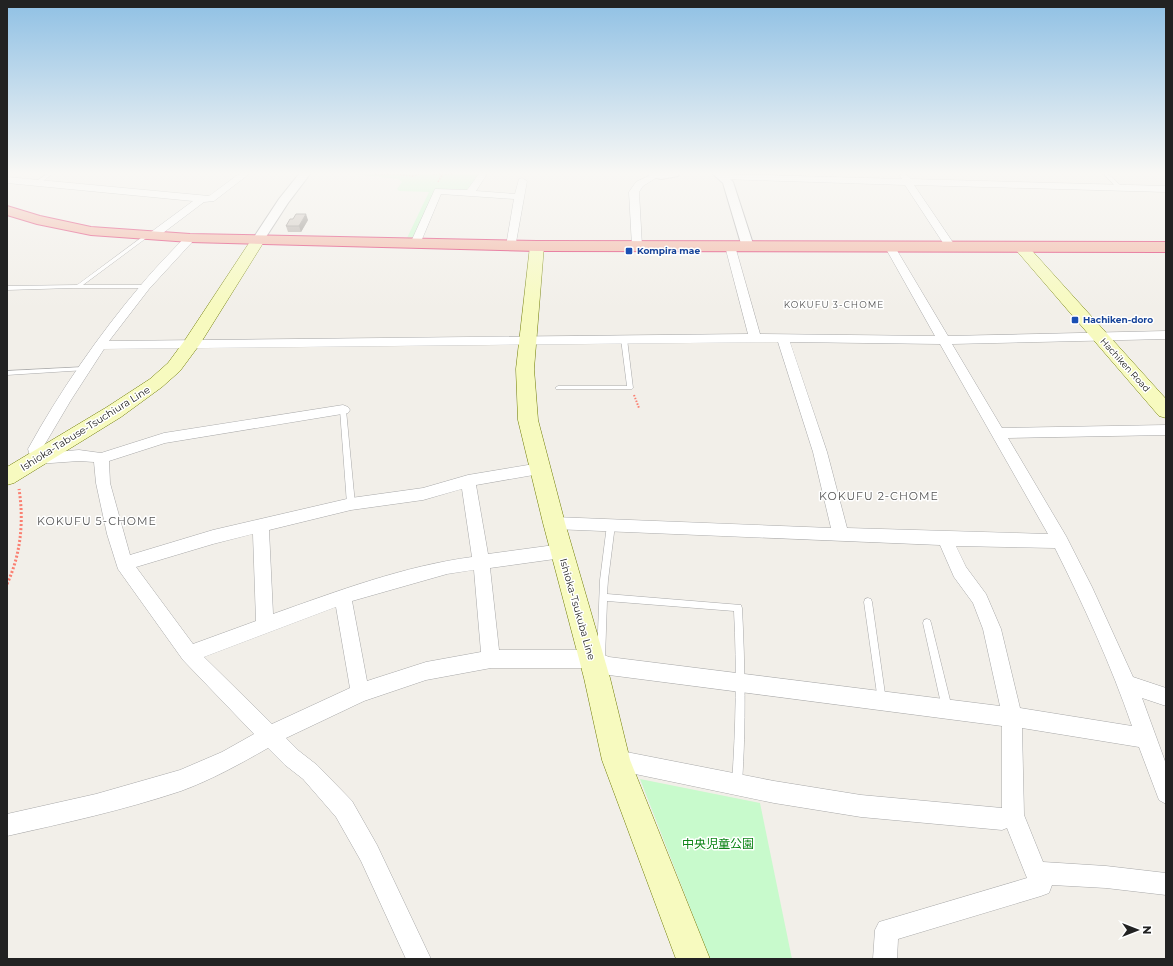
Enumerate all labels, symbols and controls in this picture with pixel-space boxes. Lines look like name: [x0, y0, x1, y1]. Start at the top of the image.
place label: Kompira mae: [637, 245, 700, 256]
marker: Kompira mae: [624, 246, 634, 256]
district label: KOKUFU 3-CHOME: [784, 299, 884, 310]
place label: Hachiken-doro: [1083, 314, 1153, 325]
marker: Hachiken-doro: [1070, 315, 1080, 325]
street label: Hachiken Road: [1098, 335, 1152, 394]
street label: Ishioka-Tabuse-Tsuchiura Line: [18, 383, 153, 474]
district label: KOKUFU 2-CHOME: [819, 489, 939, 503]
district label: KOKUFU 5-CHOME: [37, 514, 157, 528]
street label: Ishioka-Tsukuba Line: [557, 557, 598, 661]
park label: 中央児童公園: [682, 836, 754, 851]
north arrow: [1117, 910, 1157, 950]
text: N: [1140, 926, 1154, 934]

